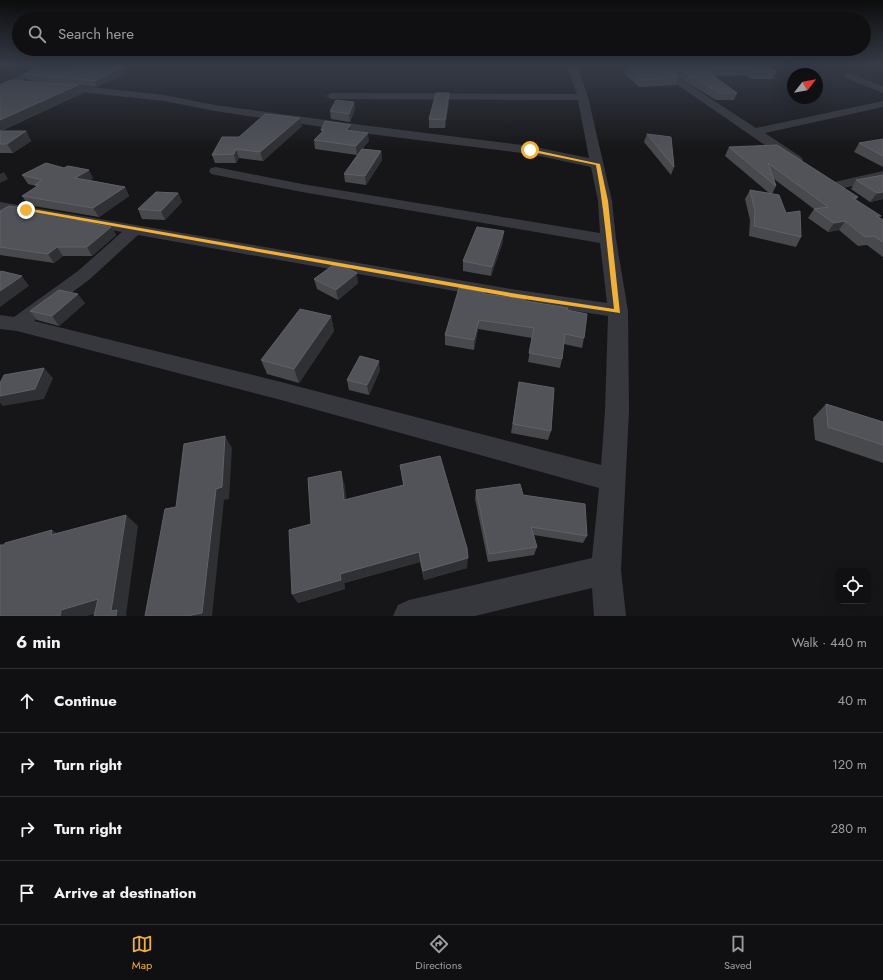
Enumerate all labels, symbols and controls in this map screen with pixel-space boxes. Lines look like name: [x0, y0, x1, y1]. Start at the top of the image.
search box: [12, 12, 871, 56]
icon: search: [26, 23, 48, 45]
text: Search here: [58, 23, 134, 45]
north arrow: [787, 68, 823, 104]
route start: [521, 141, 539, 159]
route end: [17, 201, 35, 219]
map controls: [835, 568, 871, 604]
button: locate: [835, 568, 871, 604]
text: 6 min: [16, 630, 61, 654]
text: Walk · 440 m: [792, 633, 867, 652]
icon: ahead: [16, 690, 38, 712]
text: Continue: [54, 690, 117, 712]
text: 40 m: [838, 691, 867, 710]
icon: right: [16, 754, 38, 776]
text: Turn right: [54, 754, 122, 776]
text: 120 m: [832, 755, 867, 774]
icon: right: [16, 818, 38, 840]
text: Turn right: [54, 818, 122, 840]
text: 280 m: [831, 819, 867, 838]
icon: arrive: [16, 882, 38, 904]
text: Arrive at destination: [54, 882, 196, 904]
tab: Map: [131, 933, 153, 973]
tab: Directions: [415, 933, 462, 973]
tab: Saved: [724, 933, 752, 973]

